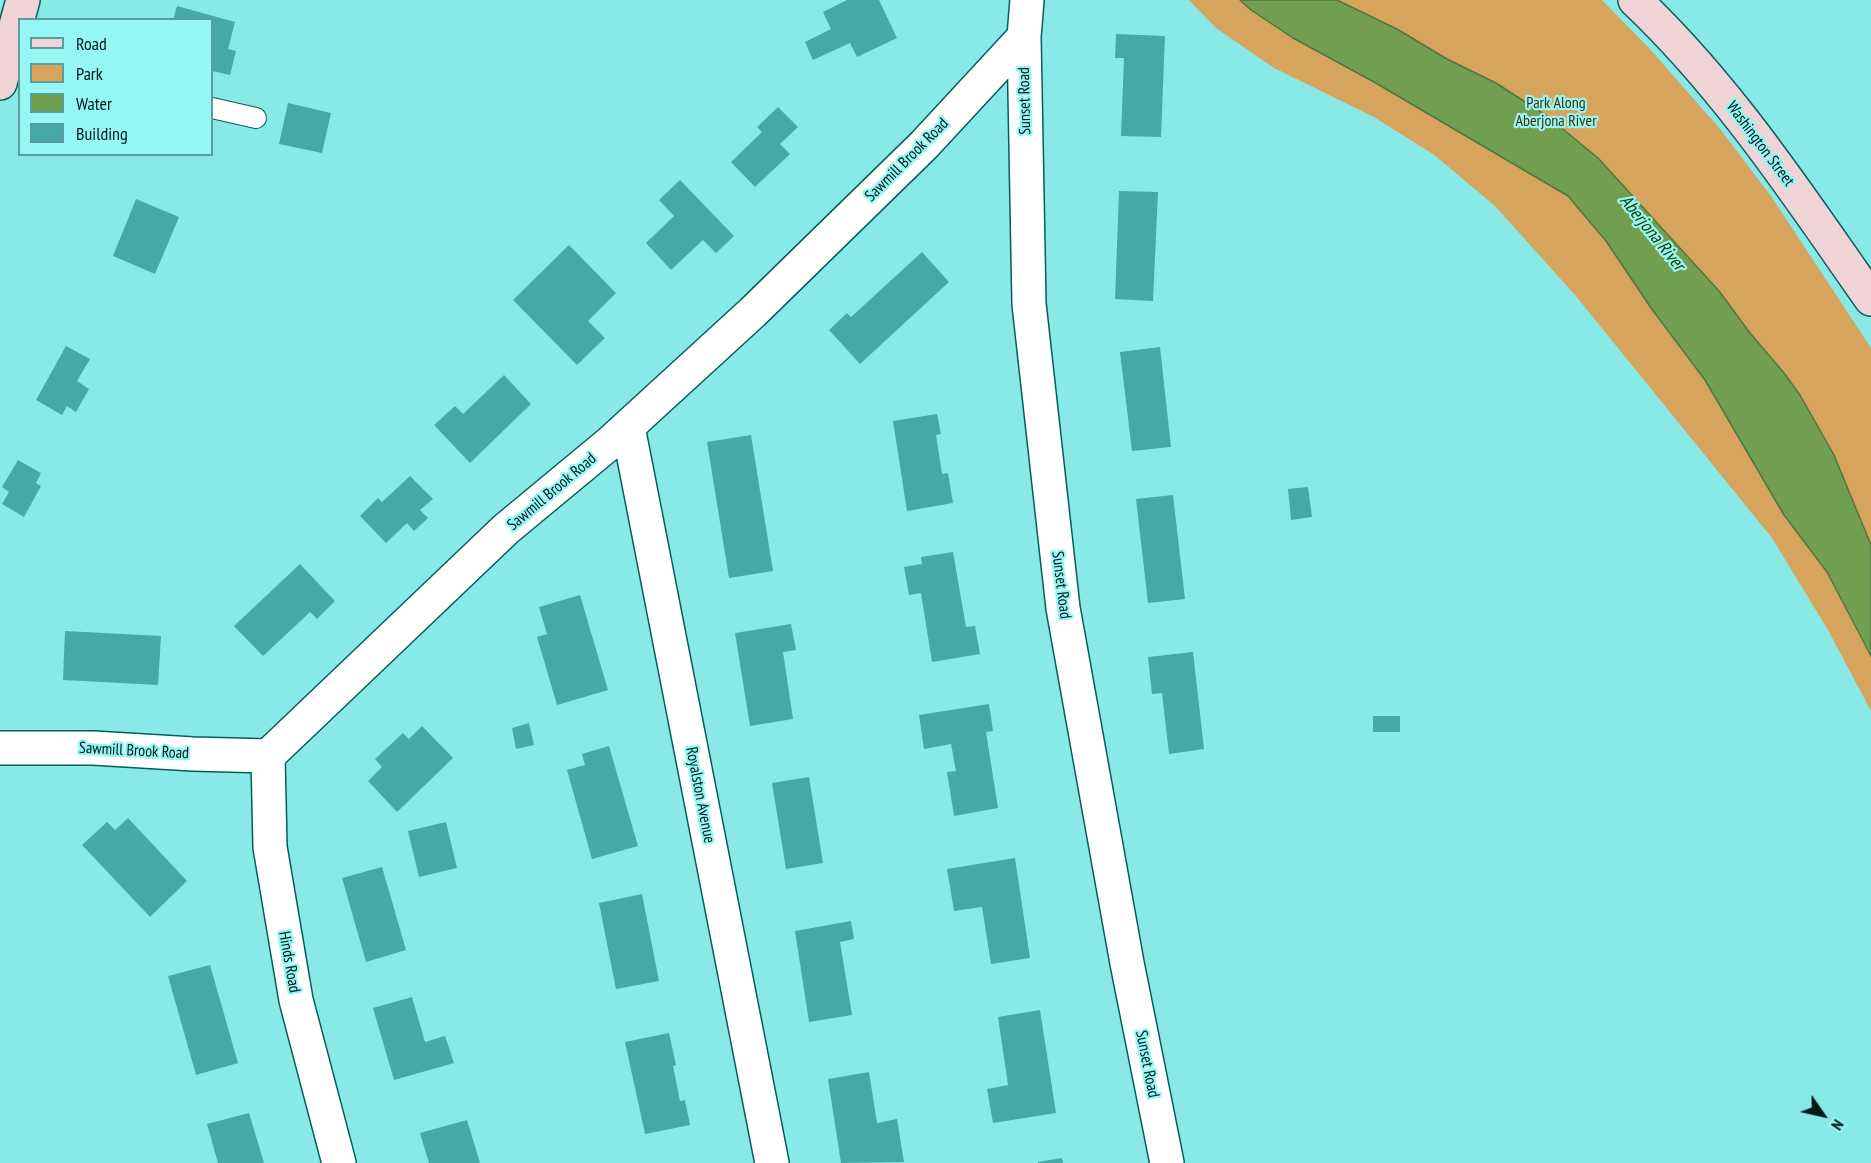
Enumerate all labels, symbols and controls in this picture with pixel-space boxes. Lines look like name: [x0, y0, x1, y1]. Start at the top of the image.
legend: [18, 18, 213, 156]
text: Road: [76, 32, 107, 55]
text: Park: [76, 62, 103, 85]
street label: Sunset Road: [1015, 67, 1035, 135]
text: Water: [76, 92, 112, 115]
park label: Park Along Aberjona River: [1515, 93, 1597, 131]
street label: Washington Street: [1722, 98, 1798, 190]
street label: Sawmill Brook Road: [861, 114, 953, 206]
text: Building: [76, 122, 128, 145]
water label: Aberjona River: [1615, 191, 1689, 275]
street label: Sawmill Brook Road: [504, 449, 600, 535]
street label: Sunset Road: [1047, 550, 1075, 620]
street label: Sawmill Brook Road: [79, 739, 189, 763]
street label: Royalston Avenue: [681, 745, 719, 845]
street label: Hinds Road: [274, 930, 304, 994]
street label: Sunset Road: [1131, 1029, 1163, 1099]
north arrow: [1793, 1085, 1853, 1145]
text: N: [1827, 1116, 1849, 1134]

